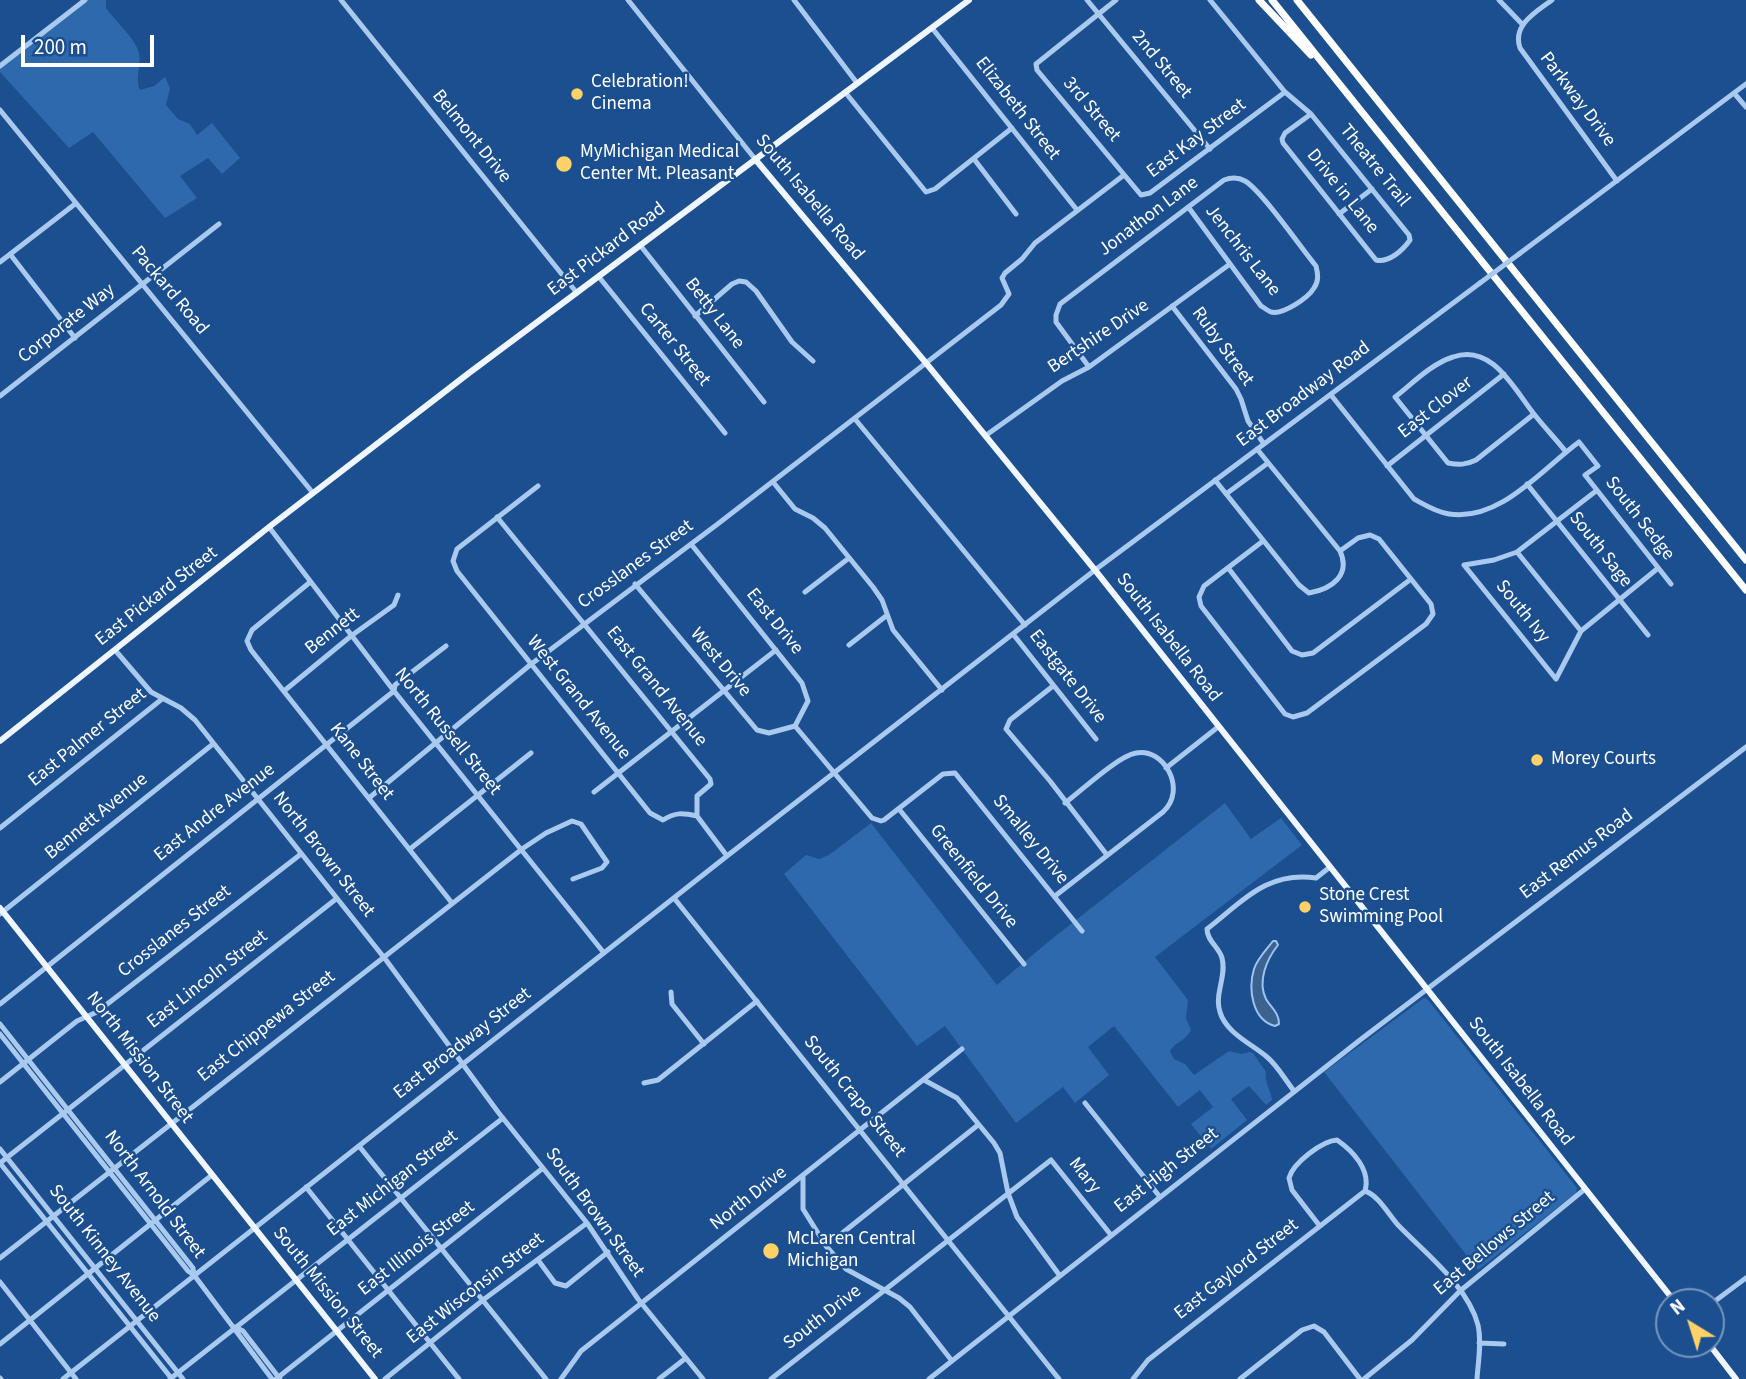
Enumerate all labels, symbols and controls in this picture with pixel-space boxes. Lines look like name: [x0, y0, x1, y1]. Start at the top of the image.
scale bar: [24, 21, 158, 65]
street label: 2nd Street: [1126, 26, 1196, 104]
text: 200 m: [34, 32, 87, 62]
street label: Parkway Drive: [1534, 48, 1620, 152]
street label: Elizabeth Street: [970, 53, 1064, 165]
place label: Celebration! Cinema: [591, 72, 689, 116]
street label: 3rd Street: [1057, 73, 1125, 147]
street label: Belmont Drive: [426, 86, 516, 188]
marker: Celebration! Cinema: [569, 86, 585, 102]
street label: East Kay Street: [1143, 94, 1251, 184]
street label: Theatre Trail: [1334, 120, 1414, 212]
street label: South Isabella Road: [750, 130, 868, 266]
place label: MyMichigan Medical Center Mt. Pleasant: [580, 142, 739, 186]
street label: Drive in Lane: [1301, 145, 1383, 239]
marker: MyMichigan Medical Center Mt. Pleasant: [554, 154, 574, 174]
street label: Jonathon Lane: [1095, 172, 1203, 262]
street label: East Pickard Road: [544, 198, 670, 302]
street label: Jenchris Lane: [1199, 201, 1285, 301]
street label: Packard Road: [125, 242, 213, 340]
street label: Betty Lane: [679, 274, 749, 354]
street label: Corporate Way: [14, 279, 120, 369]
street label: Bertshire Drive: [1044, 295, 1154, 379]
street label: Carter Street: [633, 299, 715, 391]
street label: Ruby Street: [1186, 303, 1258, 391]
street label: East Broadway Road: [1233, 337, 1375, 453]
street label: East Clover: [1394, 372, 1478, 444]
street label: South Sedge: [1599, 473, 1679, 565]
street label: South Sage: [1563, 508, 1637, 592]
street label: Crosslanes Street: [574, 516, 698, 614]
street label: East Pickard Street: [91, 542, 223, 652]
street label: South Isabella Road: [1110, 569, 1226, 707]
street label: South Ivy: [1490, 576, 1554, 648]
street label: East Drive: [740, 584, 808, 660]
street label: Bennett: [301, 604, 365, 660]
street label: East Grand Avenue: [601, 622, 711, 752]
street label: West Drive: [684, 624, 756, 702]
street label: Eastgate Drive: [1023, 626, 1111, 728]
street label: West Grand Avenue: [521, 631, 635, 765]
street label: North Russell Street: [389, 664, 505, 800]
street label: East Palmer Street: [25, 684, 151, 792]
street label: Kane Street: [324, 719, 398, 805]
place label: Morey Courts: [1551, 749, 1656, 771]
marker: Morey Courts: [1529, 752, 1545, 768]
street label: East Andre Avenue: [150, 759, 280, 867]
street label: Bennett Avenue: [41, 769, 153, 865]
street label: North Brown Street: [267, 788, 379, 922]
street label: Smalley Drive: [987, 791, 1073, 889]
street label: East Remus Road: [1516, 805, 1638, 905]
street label: Greenfield Drive: [924, 820, 1022, 934]
street label: Crosslanes Street: [114, 881, 236, 983]
place label: Stone Crest Swimming Pool: [1319, 885, 1443, 929]
marker: Stone Crest Swimming Pool: [1297, 899, 1313, 915]
street label: East Lincoln Street: [143, 926, 273, 1034]
street label: East Chippewa Street: [194, 966, 340, 1088]
street label: East Broadway Street: [390, 983, 536, 1105]
street label: North Mission Street: [80, 988, 198, 1128]
street label: South Isabella Road: [1462, 1013, 1578, 1151]
street label: South Crapo Street: [798, 1031, 910, 1163]
street label: East High Street: [1110, 1123, 1224, 1219]
street label: East Michigan Street: [323, 1126, 463, 1242]
street label: North Arnold Street: [99, 1127, 209, 1263]
street label: South Brown Street: [539, 1144, 649, 1282]
street label: Mary: [1063, 1154, 1105, 1198]
street label: North Drive: [706, 1162, 792, 1236]
street label: South Kinney Avenue: [43, 1181, 165, 1327]
street label: East Bellows Street: [1430, 1187, 1560, 1301]
street label: East Illinois Street: [354, 1196, 480, 1302]
street label: East Gaylord Street: [1170, 1215, 1304, 1325]
street label: South Mission Street: [267, 1223, 387, 1363]
street label: East Wisconsin Street: [403, 1228, 549, 1350]
place label: McLaren Central Michigan: [787, 1229, 916, 1273]
marker: McLaren Central Michigan: [761, 1241, 781, 1261]
street label: South Drive: [780, 1281, 866, 1355]
north arrow: [1655, 1288, 1725, 1358]
text: N: [1665, 1293, 1691, 1322]

